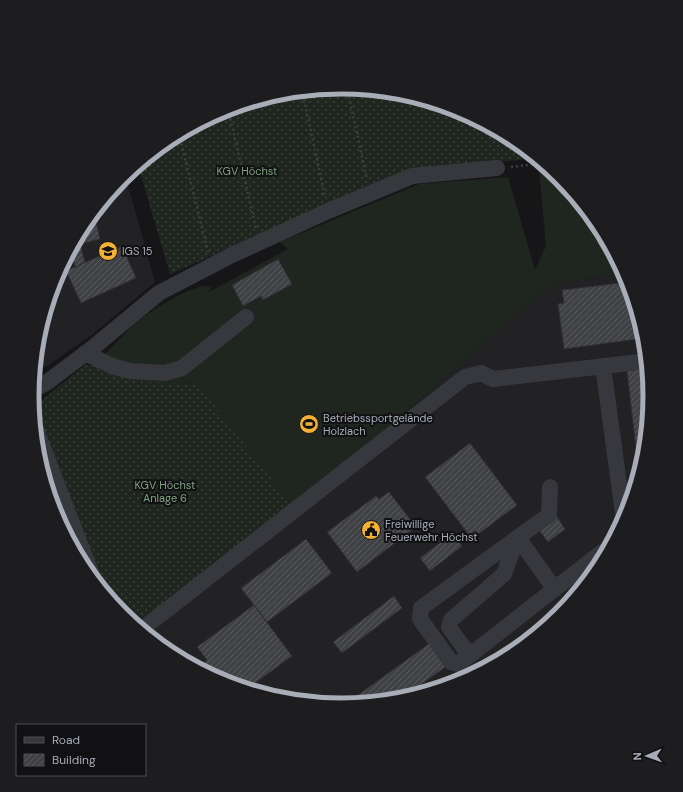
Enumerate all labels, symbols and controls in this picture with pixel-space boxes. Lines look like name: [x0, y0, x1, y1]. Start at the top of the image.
park label: KGV Höchst: [217, 164, 277, 178]
school or university icon: IGS 15: [97, 240, 119, 262]
place label: IGS 15: [122, 244, 153, 258]
place label: Betriebssportgelände Holzlach: [323, 411, 433, 438]
sports icon: Betriebssportgelände Holzlach: [298, 413, 320, 435]
park label: KGV Höchst Anlage 6: [135, 478, 195, 505]
place label: Freiwillige Feuerwehr Höchst: [385, 517, 478, 544]
public building icon: Freiwillige Feuerwehr Höchst: [360, 519, 382, 541]
legend: [16, 724, 146, 776]
text: Road: [52, 732, 80, 748]
north arrow: [627, 736, 667, 776]
text: Building: [52, 752, 96, 768]
text: N: [630, 752, 644, 761]

